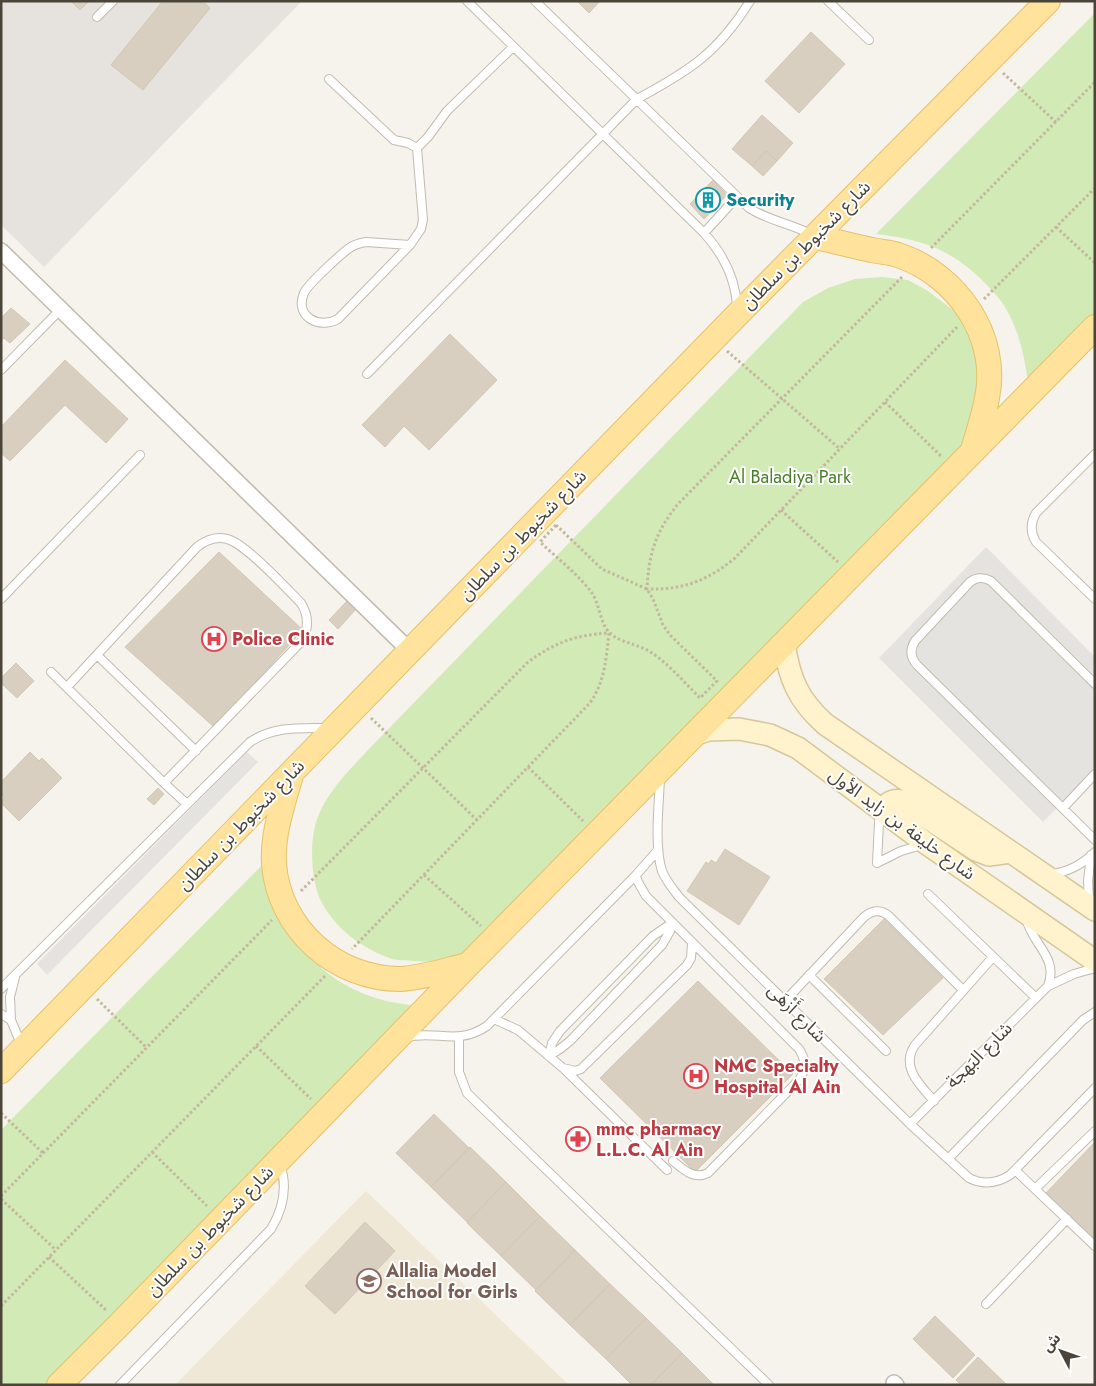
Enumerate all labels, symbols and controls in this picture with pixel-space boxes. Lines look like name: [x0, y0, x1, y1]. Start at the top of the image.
street label: شارع شخبوط بن سلطان: [735, 174, 877, 316]
building icon: Security: [695, 187, 721, 213]
place label: Security: [726, 187, 795, 213]
street label: شارع شخبوط بن سلطان: [453, 464, 593, 607]
park label: Al Baladiya Park: [729, 464, 851, 490]
hospital icon: Police Clinic: [201, 626, 227, 652]
place label: Police Clinic: [232, 626, 334, 652]
street label: شارع شخبوط بن سلطان: [171, 754, 311, 897]
street label: شارع خليفة بن زايد الأول: [823, 762, 981, 887]
street label: شارع أَزْهَى: [761, 976, 834, 1049]
street label: شارع البَهجة: [940, 1016, 1019, 1095]
place label: NMC Specialty Hospital Al Ain: [714, 1053, 841, 1100]
hospital icon: NMC Specialty Hospital Al Ain: [683, 1063, 709, 1089]
place label: mmc pharmacy L.L.C. Al Ain: [596, 1116, 722, 1163]
pharmacy icon: mmc pharmacy L.L.C. Al Ain: [565, 1126, 591, 1152]
street label: شارع شخبوط بن سلطان: [140, 1160, 280, 1303]
place label: Allalia Model School for Girls: [385, 1258, 518, 1305]
school or university icon: Allalia Model School for Girls: [356, 1268, 382, 1294]
north arrow: [1036, 1326, 1086, 1376]
text: ش: [1037, 1329, 1065, 1356]

